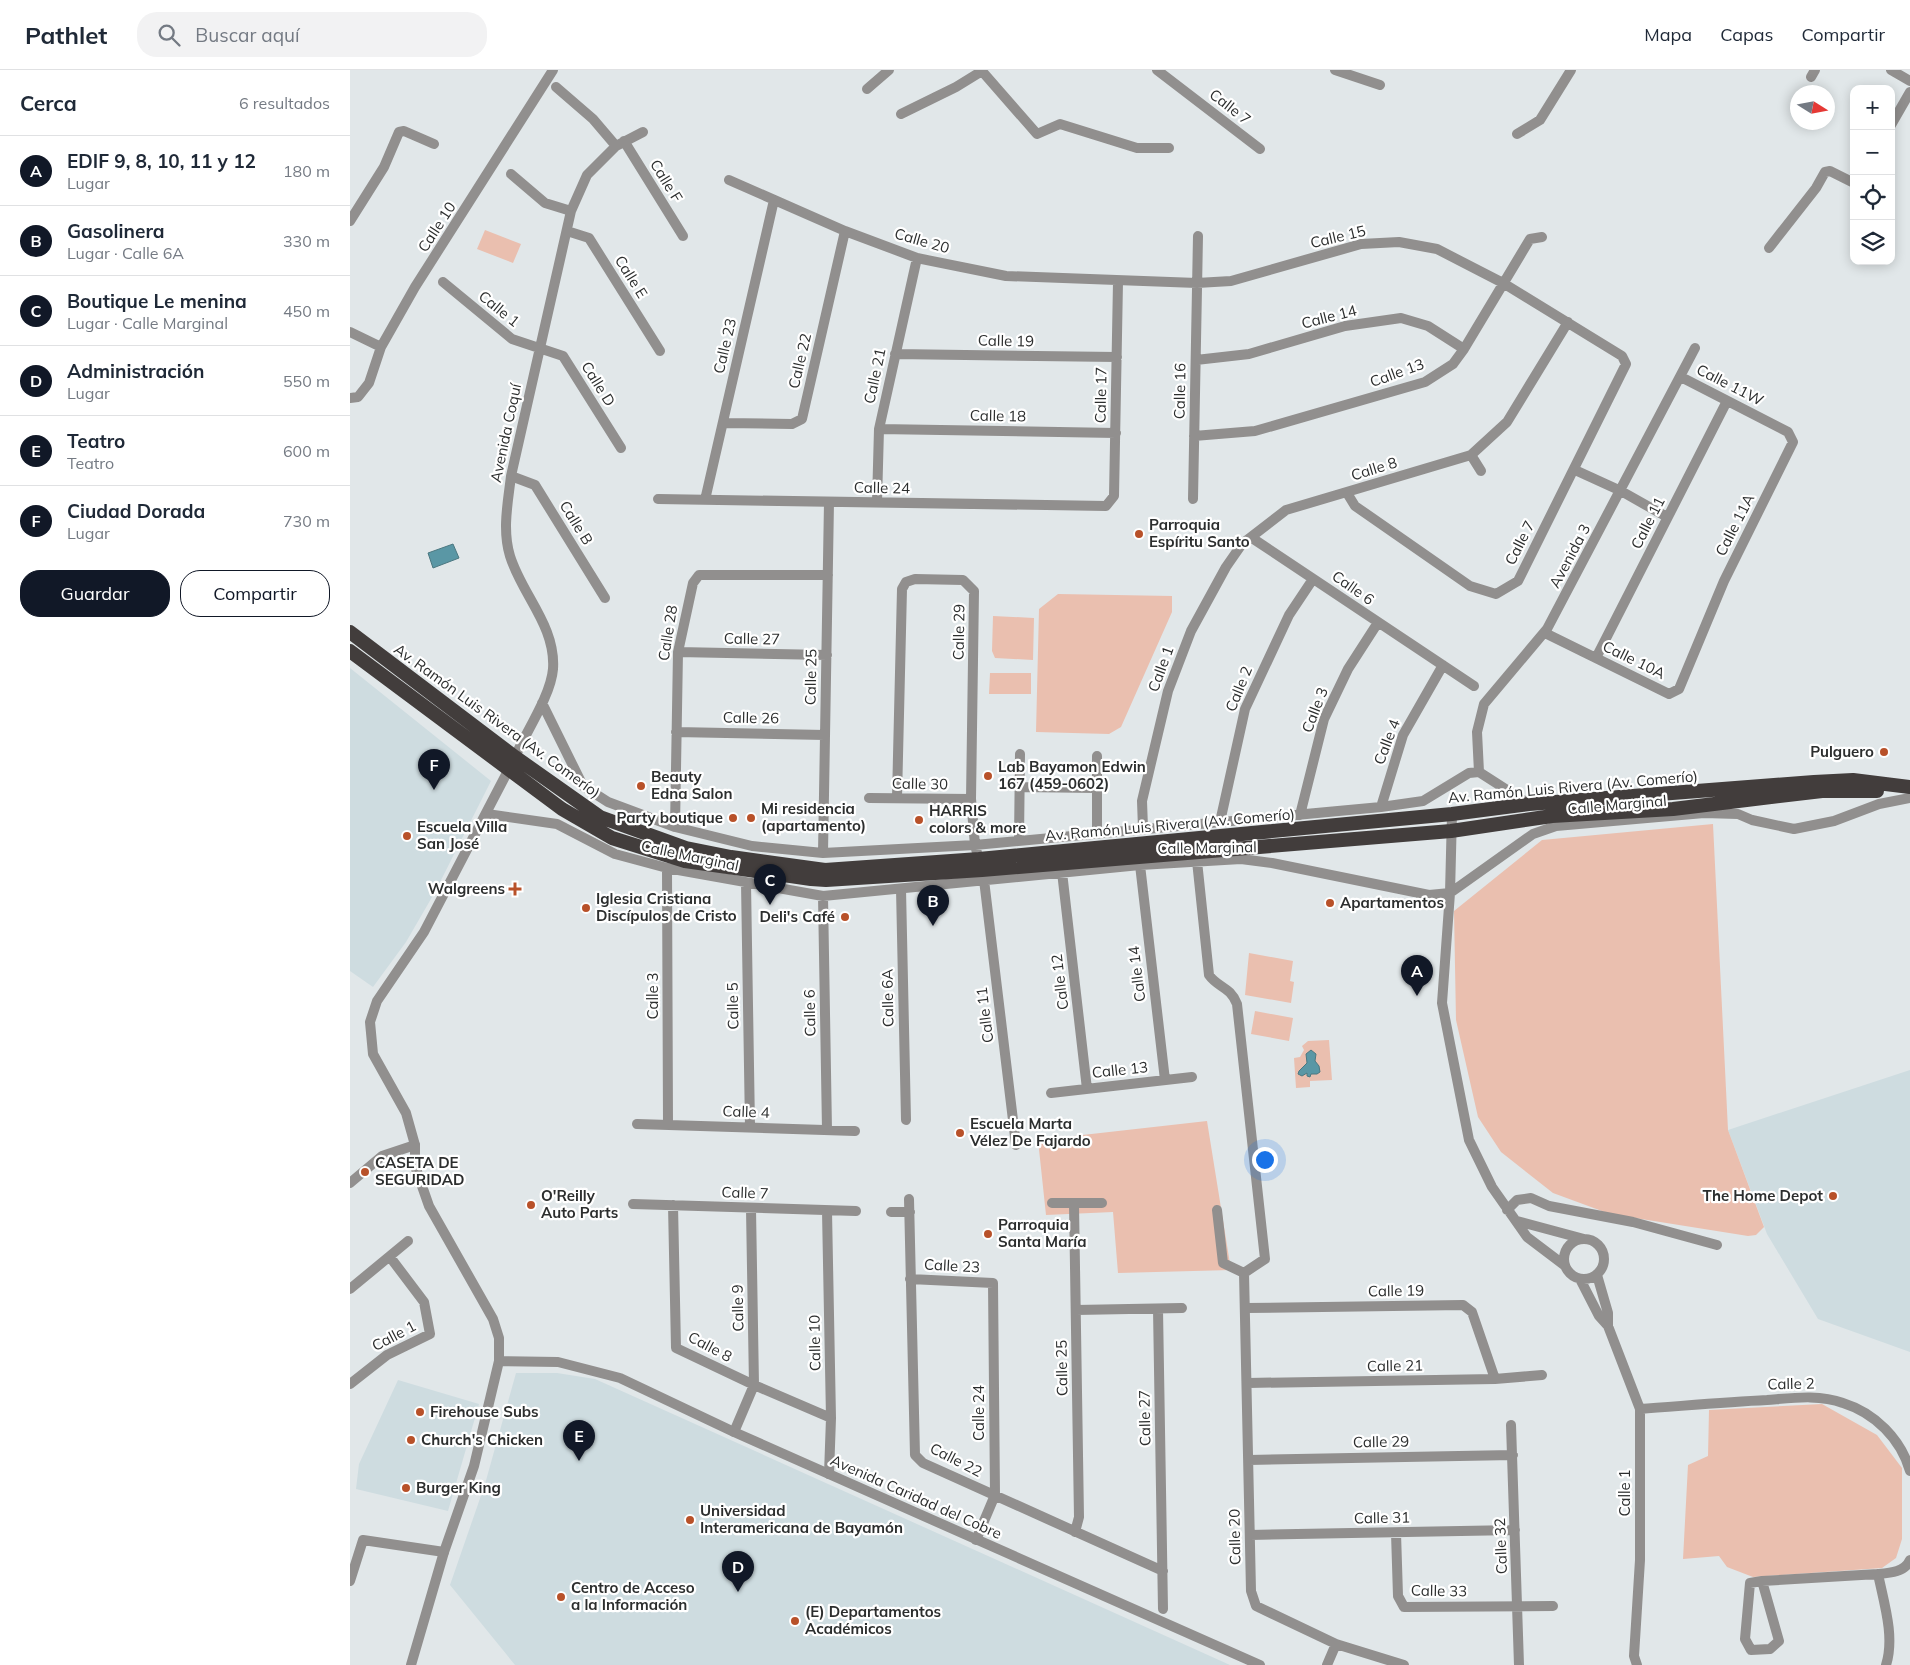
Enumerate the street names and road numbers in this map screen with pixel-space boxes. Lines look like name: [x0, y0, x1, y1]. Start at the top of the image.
street label: Calle 7: [1206, 85, 1255, 129]
street label: Calle F: [646, 156, 687, 206]
street label: Calle 10: [413, 198, 460, 255]
street label: Calle 15: [1308, 221, 1367, 252]
street label: Calle 20: [892, 224, 952, 257]
street label: Calle E: [611, 252, 652, 302]
street label: Calle 1: [475, 286, 524, 331]
street label: Calle 14: [1299, 300, 1358, 333]
street label: Calle 23: [709, 316, 740, 375]
street label: Calle 22: [784, 331, 815, 390]
street label: Calle 19: [978, 331, 1034, 350]
street label: Calle 21: [859, 346, 890, 405]
street label: Calle 13: [1367, 354, 1426, 391]
street label: Calle D: [577, 358, 620, 410]
street label: Calle 11W: [1693, 360, 1767, 410]
street label: Calle 16: [1170, 363, 1189, 419]
street label: Calle 17: [1091, 367, 1110, 423]
street label: Avenida Coquí: [486, 380, 526, 484]
street label: Calle 18: [970, 406, 1026, 425]
street label: Calle 8: [1348, 453, 1399, 485]
street label: Calle 24: [854, 478, 910, 497]
street label: Calle 11A: [1711, 490, 1758, 559]
street label: Calle 11: [1626, 493, 1669, 552]
street label: Calle B: [556, 497, 597, 548]
street label: Calle 7: [1500, 517, 1539, 568]
street label: Avenida 3: [1545, 520, 1594, 591]
street label: Calle 6: [1328, 566, 1378, 609]
street label: Calle 28: [654, 604, 681, 662]
street label: Calle 29: [949, 604, 968, 660]
street label: Calle 27: [724, 629, 780, 648]
street label: Calle 10A: [1600, 636, 1669, 683]
street label: Av. Ramón Luis Rivera (Av. Comerío): [390, 639, 604, 802]
street label: Calle 1: [1144, 643, 1178, 694]
street label: Calle 25: [801, 649, 820, 705]
street label: Calle 2: [1221, 663, 1256, 714]
street label: Calle 3: [1297, 684, 1332, 735]
street label: Calle 26: [723, 708, 779, 727]
street label: Calle 4: [1369, 716, 1404, 767]
street label: Av. Ramón Luis Rivera (Av. Comerío): [1447, 766, 1699, 807]
street label: Calle 30: [892, 774, 948, 793]
street label: Calle Marginal: [1567, 791, 1667, 818]
street label: Av. Ramón Luis Rivera (Av. Comerío): [1044, 804, 1296, 845]
street label: Calle Marginal: [639, 836, 741, 875]
street label: Calle Marginal: [1157, 837, 1257, 858]
street label: Calle 14: [1124, 945, 1149, 1003]
street label: Calle 12: [1047, 953, 1072, 1011]
street label: Calle 6A: [877, 969, 898, 1027]
street label: Calle 3: [643, 972, 662, 1020]
street label: Calle 5: [723, 982, 742, 1030]
street label: Calle 11: [972, 986, 997, 1044]
street label: Calle 6: [800, 989, 819, 1037]
street label: Calle 13: [1091, 1057, 1149, 1082]
street label: Calle 4: [722, 1101, 770, 1122]
street label: Calle 7: [721, 1182, 769, 1203]
street label: Calle 23: [923, 1255, 981, 1276]
street label: Calle 19: [1368, 1281, 1424, 1300]
street label: Calle 9: [728, 1284, 747, 1332]
street label: Calle 10: [805, 1315, 824, 1371]
street label: Calle 1: [368, 1316, 419, 1355]
street label: Calle 8: [685, 1327, 736, 1366]
street label: Calle 25: [1052, 1340, 1071, 1396]
street label: Calle 21: [1367, 1356, 1423, 1375]
street label: Calle 2: [1767, 1374, 1815, 1393]
street label: Calle 24: [969, 1385, 988, 1441]
street label: Calle 27: [1135, 1390, 1154, 1446]
street label: Calle 29: [1353, 1432, 1409, 1451]
street label: Calle 22: [927, 1438, 986, 1481]
street label: Avenida Caridad del Cobre: [828, 1450, 1005, 1543]
street label: Calle 1: [1615, 1469, 1634, 1517]
street label: Calle 31: [1354, 1508, 1410, 1527]
street label: Calle 20: [1225, 1509, 1244, 1565]
street label: Calle 32: [1490, 1518, 1511, 1574]
street label: Calle 33: [1411, 1581, 1467, 1600]

